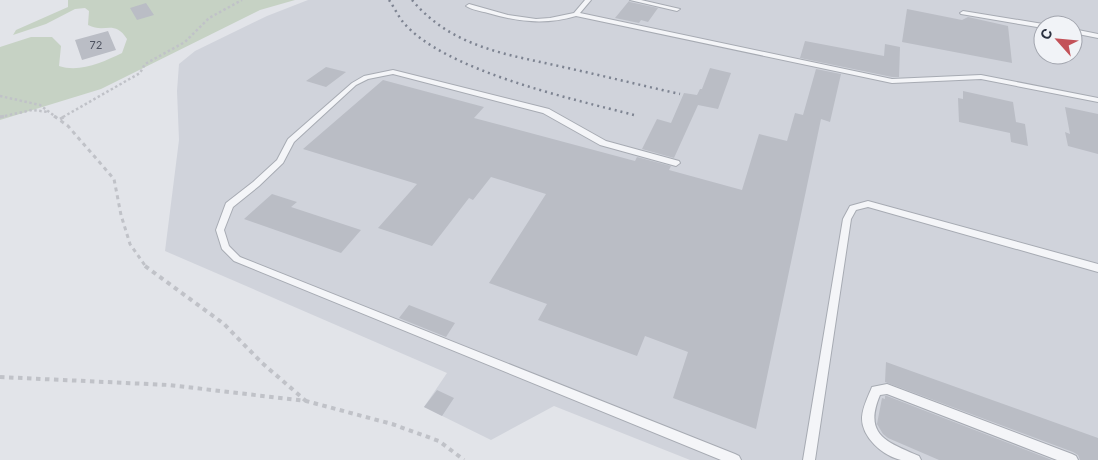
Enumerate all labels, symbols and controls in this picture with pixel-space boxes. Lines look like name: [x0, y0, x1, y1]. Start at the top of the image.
north arrow: [1033, 15, 1083, 65]
text: С: [1036, 25, 1056, 42]
house number: 72: [90, 38, 102, 52]

